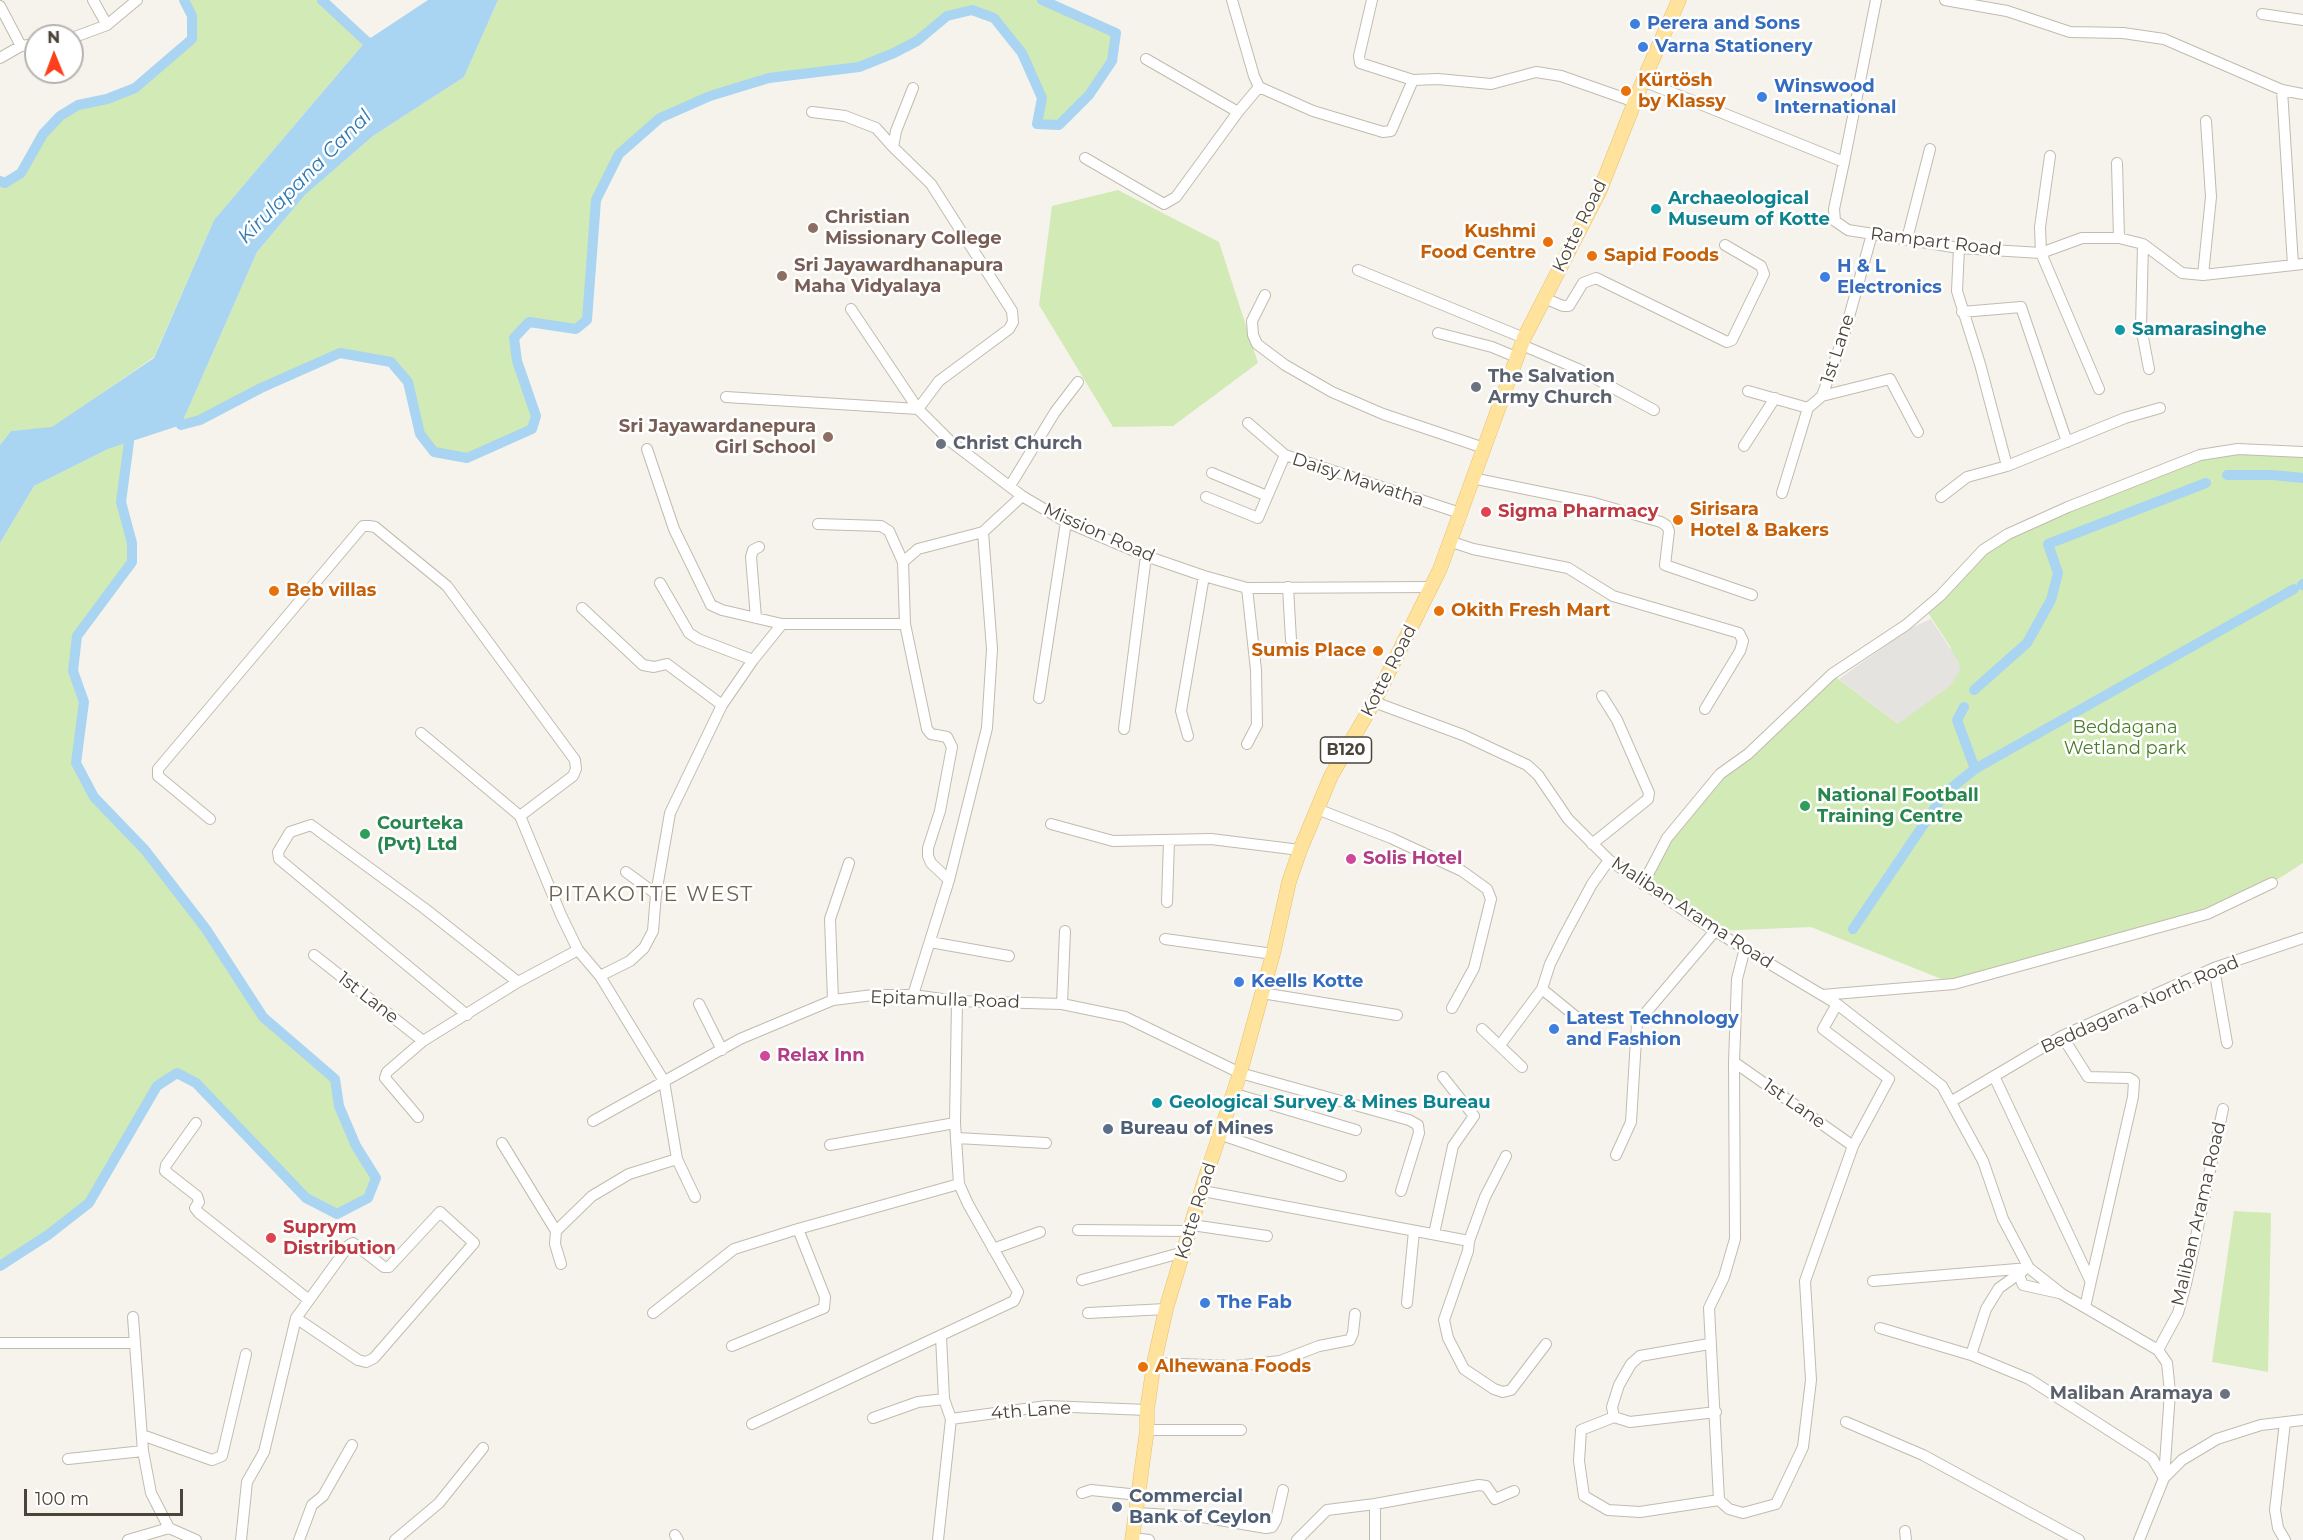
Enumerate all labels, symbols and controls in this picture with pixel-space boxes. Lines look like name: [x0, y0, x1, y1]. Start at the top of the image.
place label: Perera and Sons: [1647, 13, 1800, 35]
marker: Perera and Sons: [1628, 17, 1642, 31]
north arrow: [24, 24, 84, 84]
text: N: [47, 28, 60, 47]
place label: Varna Stationery: [1655, 36, 1812, 58]
marker: Varna Stationery: [1636, 40, 1650, 54]
place label: Kürtösh by Klassy: [1638, 70, 1726, 112]
place label: Winswood International: [1774, 76, 1896, 118]
marker: Kürtösh by Klassy: [1619, 84, 1633, 98]
marker: Winswood International: [1755, 90, 1769, 104]
water label: Kirulapana Canal: [233, 105, 377, 249]
street label: Kotte Road: [1548, 176, 1612, 276]
place label: Archaeological Museum of Kotte: [1668, 188, 1830, 230]
marker: Archaeological Museum of Kotte: [1649, 202, 1663, 216]
place label: Christian Missionary College: [825, 207, 1002, 250]
marker: Christian Missionary College: [806, 221, 820, 235]
place label: Kushmi Food Centre: [1420, 221, 1536, 264]
street label: Rampart Road: [1869, 223, 2003, 261]
marker: Kushmi Food Centre: [1541, 235, 1555, 249]
place label: Sapid Foods: [1604, 245, 1719, 267]
marker: Sapid Foods: [1585, 249, 1599, 263]
place label: Sri Jayawardhanapura Maha Vidyalaya: [794, 255, 1003, 298]
place label: H & L Electronics: [1837, 256, 1942, 298]
marker: Sri Jayawardhanapura Maha Vidyalaya: [775, 269, 789, 283]
marker: H & L Electronics: [1818, 270, 1832, 284]
street label: 1st Lane: [1817, 312, 1859, 386]
place label: Samarasinghe: [2132, 319, 2267, 341]
marker: Samarasinghe: [2113, 323, 2127, 337]
place label: The Salvation Army Church: [1488, 366, 1615, 409]
marker: The Salvation Army Church: [1469, 380, 1483, 394]
place label: Sri Jayawardanepura Girl School: [619, 416, 816, 458]
marker: Sri Jayawardanepura Girl School: [821, 430, 835, 444]
place label: Christ Church: [953, 433, 1083, 455]
marker: Christ Church: [934, 437, 948, 451]
street label: Daisy Mawatha: [1289, 448, 1427, 512]
street label: Mission Road: [1040, 499, 1158, 567]
place label: Sirisara Hotel & Bakers: [1690, 499, 1829, 542]
place label: Sigma Pharmacy: [1498, 501, 1658, 523]
marker: Sigma Pharmacy: [1479, 505, 1493, 519]
marker: Sirisara Hotel & Bakers: [1671, 513, 1685, 527]
place label: Beb villas: [286, 580, 376, 602]
marker: Beb villas: [267, 584, 281, 598]
place label: Okith Fresh Mart: [1451, 600, 1610, 622]
marker: Okith Fresh Mart: [1432, 604, 1446, 618]
street label: Kotte Road: [1357, 621, 1421, 721]
place label: Sumis Place: [1252, 640, 1366, 662]
marker: Sumis Place: [1371, 644, 1385, 658]
park label: Beddagana Wetland park: [2064, 717, 2186, 760]
road number: B120: [1320, 737, 1372, 763]
place label: National Football Training Centre: [1817, 785, 1979, 828]
marker: National Football Training Centre: [1798, 799, 1812, 813]
place label: Courteka (Pvt) Ltd: [377, 813, 463, 856]
marker: Courteka (Pvt) Ltd: [358, 827, 372, 841]
place label: Solis Hotel: [1363, 848, 1462, 870]
marker: Solis Hotel: [1344, 852, 1358, 866]
street label: Maliban Arama Road: [1607, 853, 1777, 973]
district label: PITAKOTTE WEST: [548, 882, 754, 908]
street label: Beddagana North Road: [2038, 951, 2242, 1059]
street label: 1st Lane: [333, 967, 403, 1029]
place label: Keells Kotte: [1251, 971, 1363, 993]
marker: Keells Kotte: [1232, 975, 1246, 989]
street label: Epitamulla Road: [870, 987, 1020, 1013]
place label: Latest Technology and Fashion: [1566, 1008, 1739, 1050]
marker: Latest Technology and Fashion: [1547, 1022, 1561, 1036]
place label: Relax Inn: [777, 1045, 865, 1067]
marker: Relax Inn: [758, 1049, 772, 1063]
street label: 1st Lane: [1758, 1075, 1830, 1133]
place label: Geological Survey & Mines Bureau: [1169, 1092, 1491, 1114]
marker: Geological Survey & Mines Bureau: [1150, 1096, 1164, 1110]
place label: Bureau of Mines: [1120, 1118, 1273, 1140]
street label: Maliban Arama Road: [2167, 1120, 2231, 1308]
marker: Bureau of Mines: [1101, 1122, 1115, 1136]
street label: Kotte Road: [1171, 1160, 1221, 1262]
place label: Suprym Distribution: [283, 1217, 396, 1260]
marker: Suprym Distribution: [264, 1231, 278, 1245]
place label: The Fab: [1217, 1292, 1292, 1314]
marker: The Fab: [1198, 1296, 1212, 1310]
place label: Alhewana Foods: [1155, 1356, 1311, 1378]
marker: Alhewana Foods: [1136, 1360, 1150, 1374]
place label: Maliban Aramaya: [2050, 1383, 2213, 1405]
marker: Maliban Aramaya: [2218, 1387, 2232, 1401]
street label: 4th Lane: [990, 1397, 1072, 1425]
scale bar: [27, 1477, 186, 1515]
place label: Commercial Bank of Ceylon: [1129, 1486, 1272, 1528]
text: 100 m: [35, 1488, 89, 1510]
marker: Commercial Bank of Ceylon: [1110, 1500, 1124, 1514]

